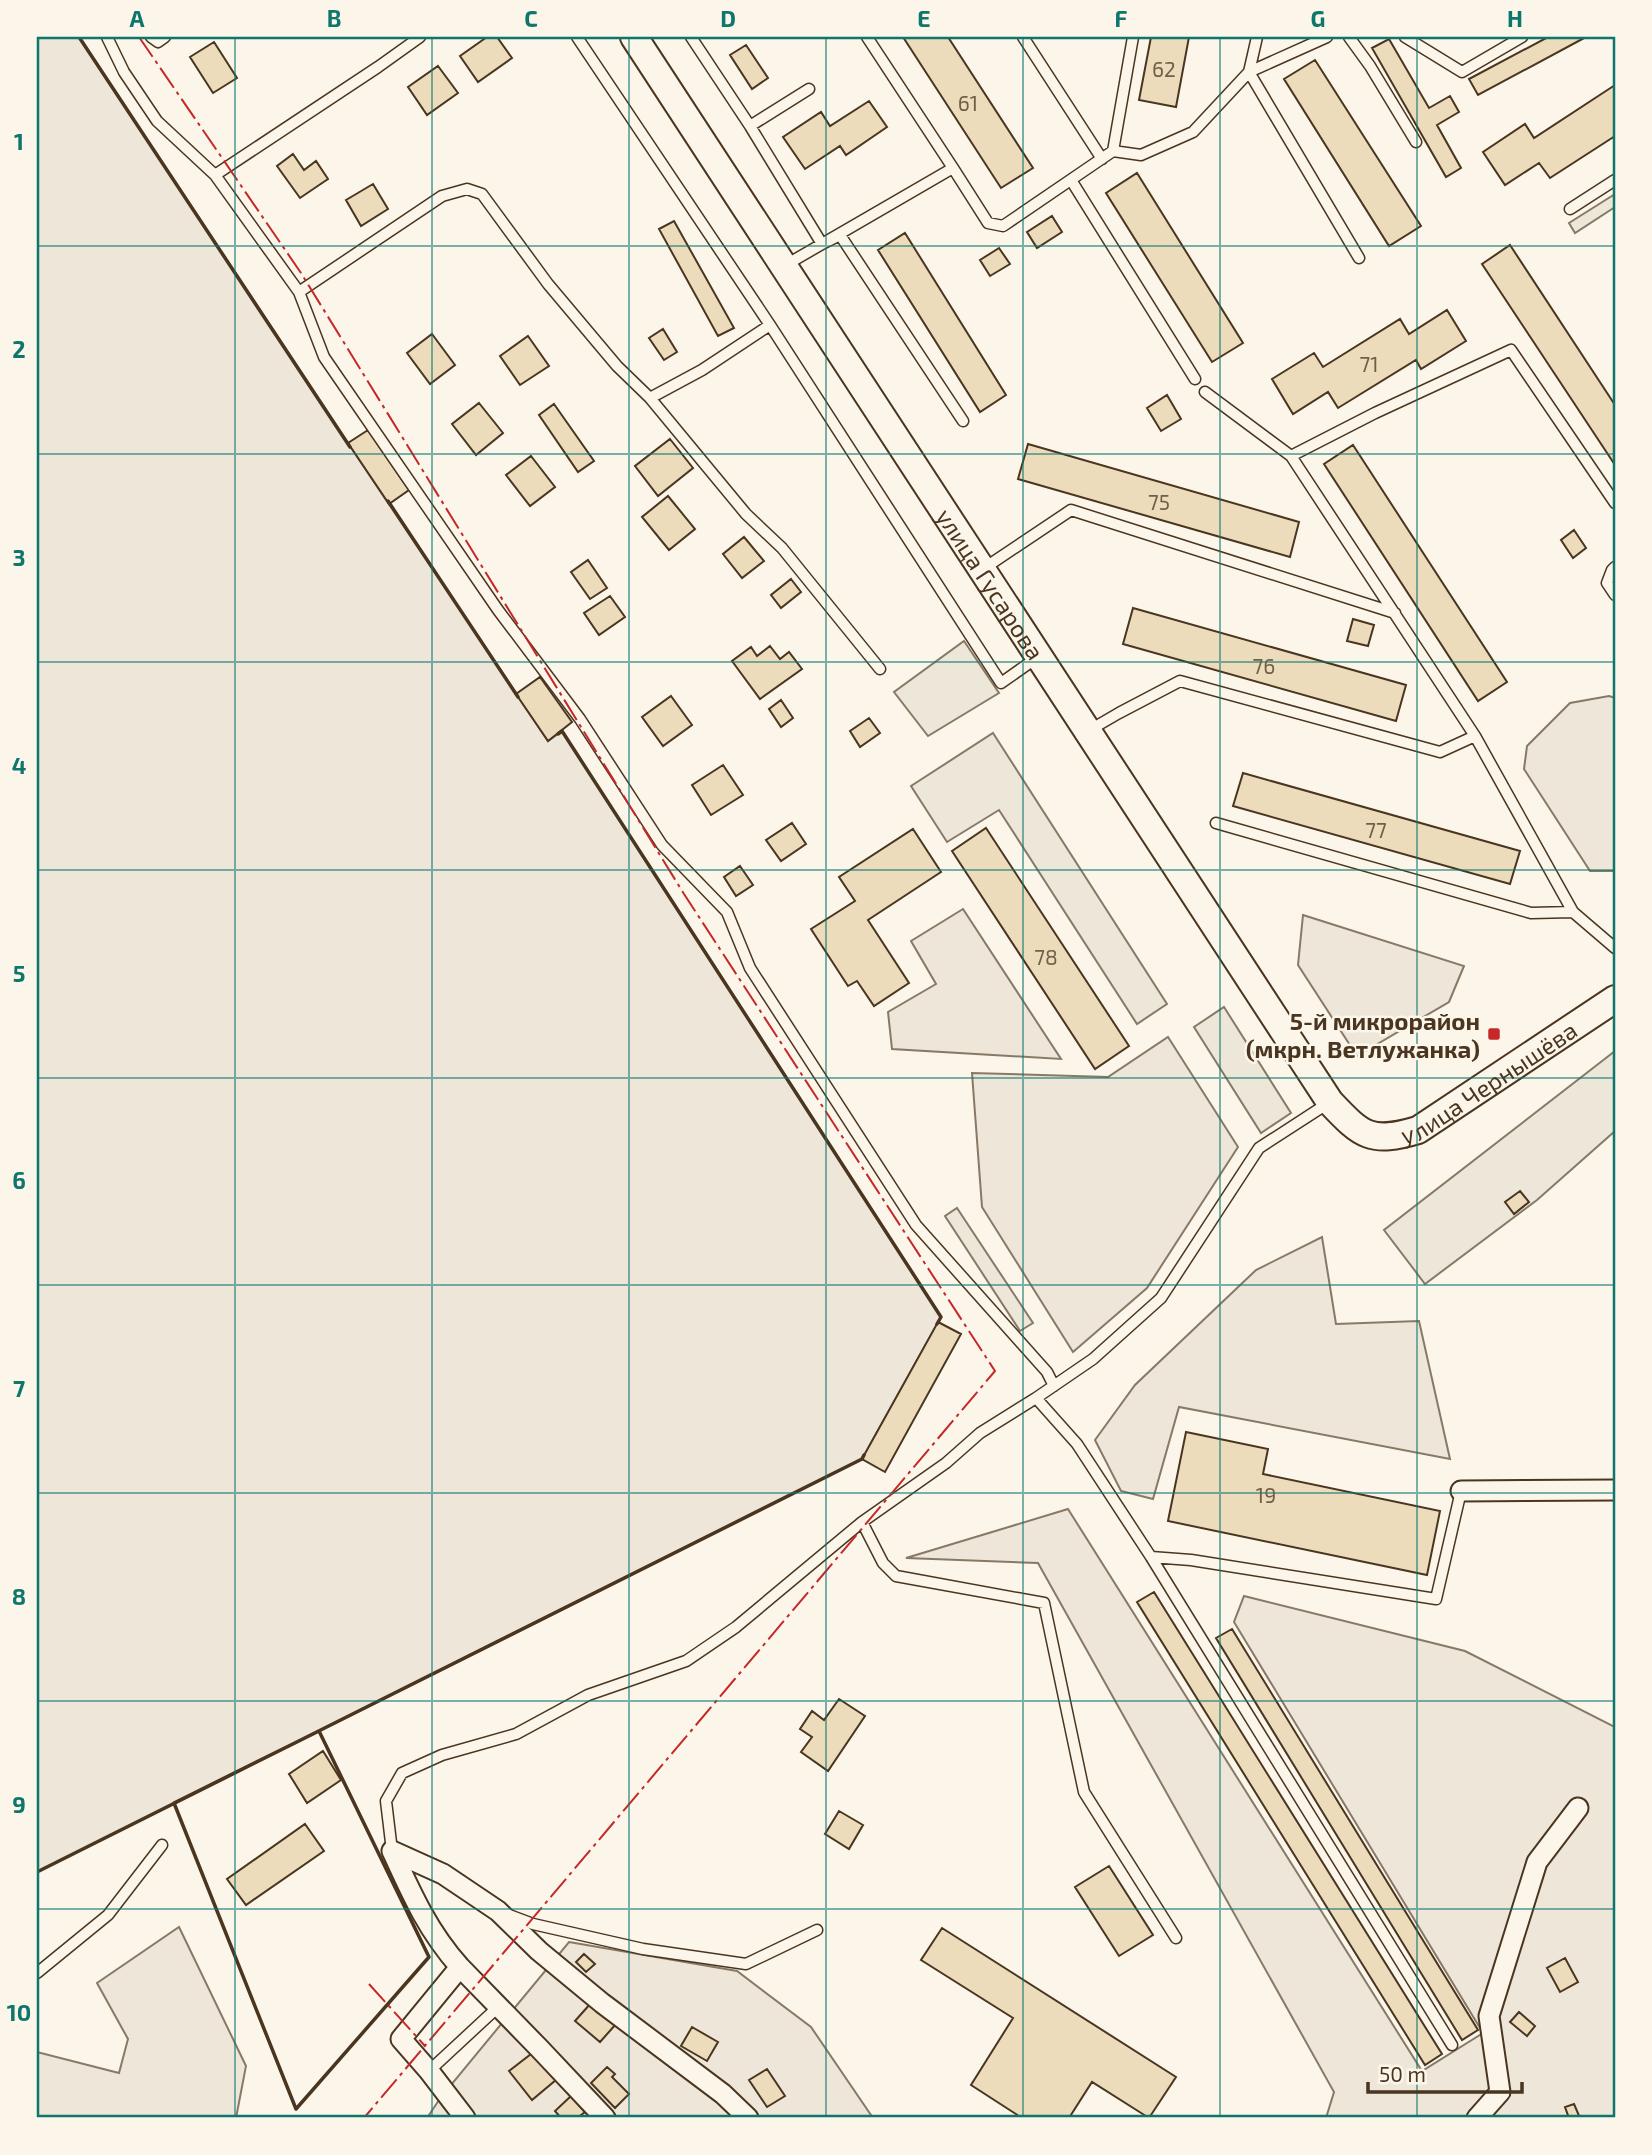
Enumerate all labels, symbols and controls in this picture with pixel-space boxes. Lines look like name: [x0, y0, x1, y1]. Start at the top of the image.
text: A: [129, 4, 145, 32]
text: B: [327, 4, 341, 32]
text: C: [524, 4, 538, 32]
text: D: [720, 4, 736, 32]
text: E: [917, 4, 931, 32]
text: F: [1115, 4, 1128, 32]
text: G: [1311, 4, 1325, 32]
text: H: [1507, 4, 1523, 32]
house number: 62: [1152, 56, 1176, 81]
house number: 61: [958, 90, 978, 115]
text: 1: [14, 127, 24, 155]
text: 2: [12, 335, 26, 363]
house number: 71: [1359, 351, 1379, 376]
house number: 75: [1148, 489, 1170, 514]
street label: улица Гусарова: [930, 503, 1051, 665]
text: 3: [12, 543, 26, 571]
house number: 76: [1253, 653, 1275, 678]
text: 4: [12, 751, 26, 779]
house number: 77: [1365, 817, 1387, 842]
house number: 78: [1034, 944, 1058, 969]
text: 5: [13, 959, 25, 987]
place label: 5-й микрорайон (мкрн. Ветлужанка): [1246, 1006, 1480, 1063]
street label: улица Чернышёва: [1397, 1014, 1582, 1150]
marker: 5-й микрорайон (мкрн. Ветлужанка): [1486, 1026, 1502, 1042]
text: 6: [12, 1166, 26, 1194]
text: 7: [13, 1374, 25, 1402]
house number: 19: [1256, 1482, 1276, 1507]
text: 8: [12, 1582, 26, 1610]
text: 9: [12, 1790, 26, 1818]
text: 10: [7, 1998, 31, 2026]
scale bar: [1368, 2050, 1522, 2094]
text: 50 m: [1379, 2061, 1426, 2086]

